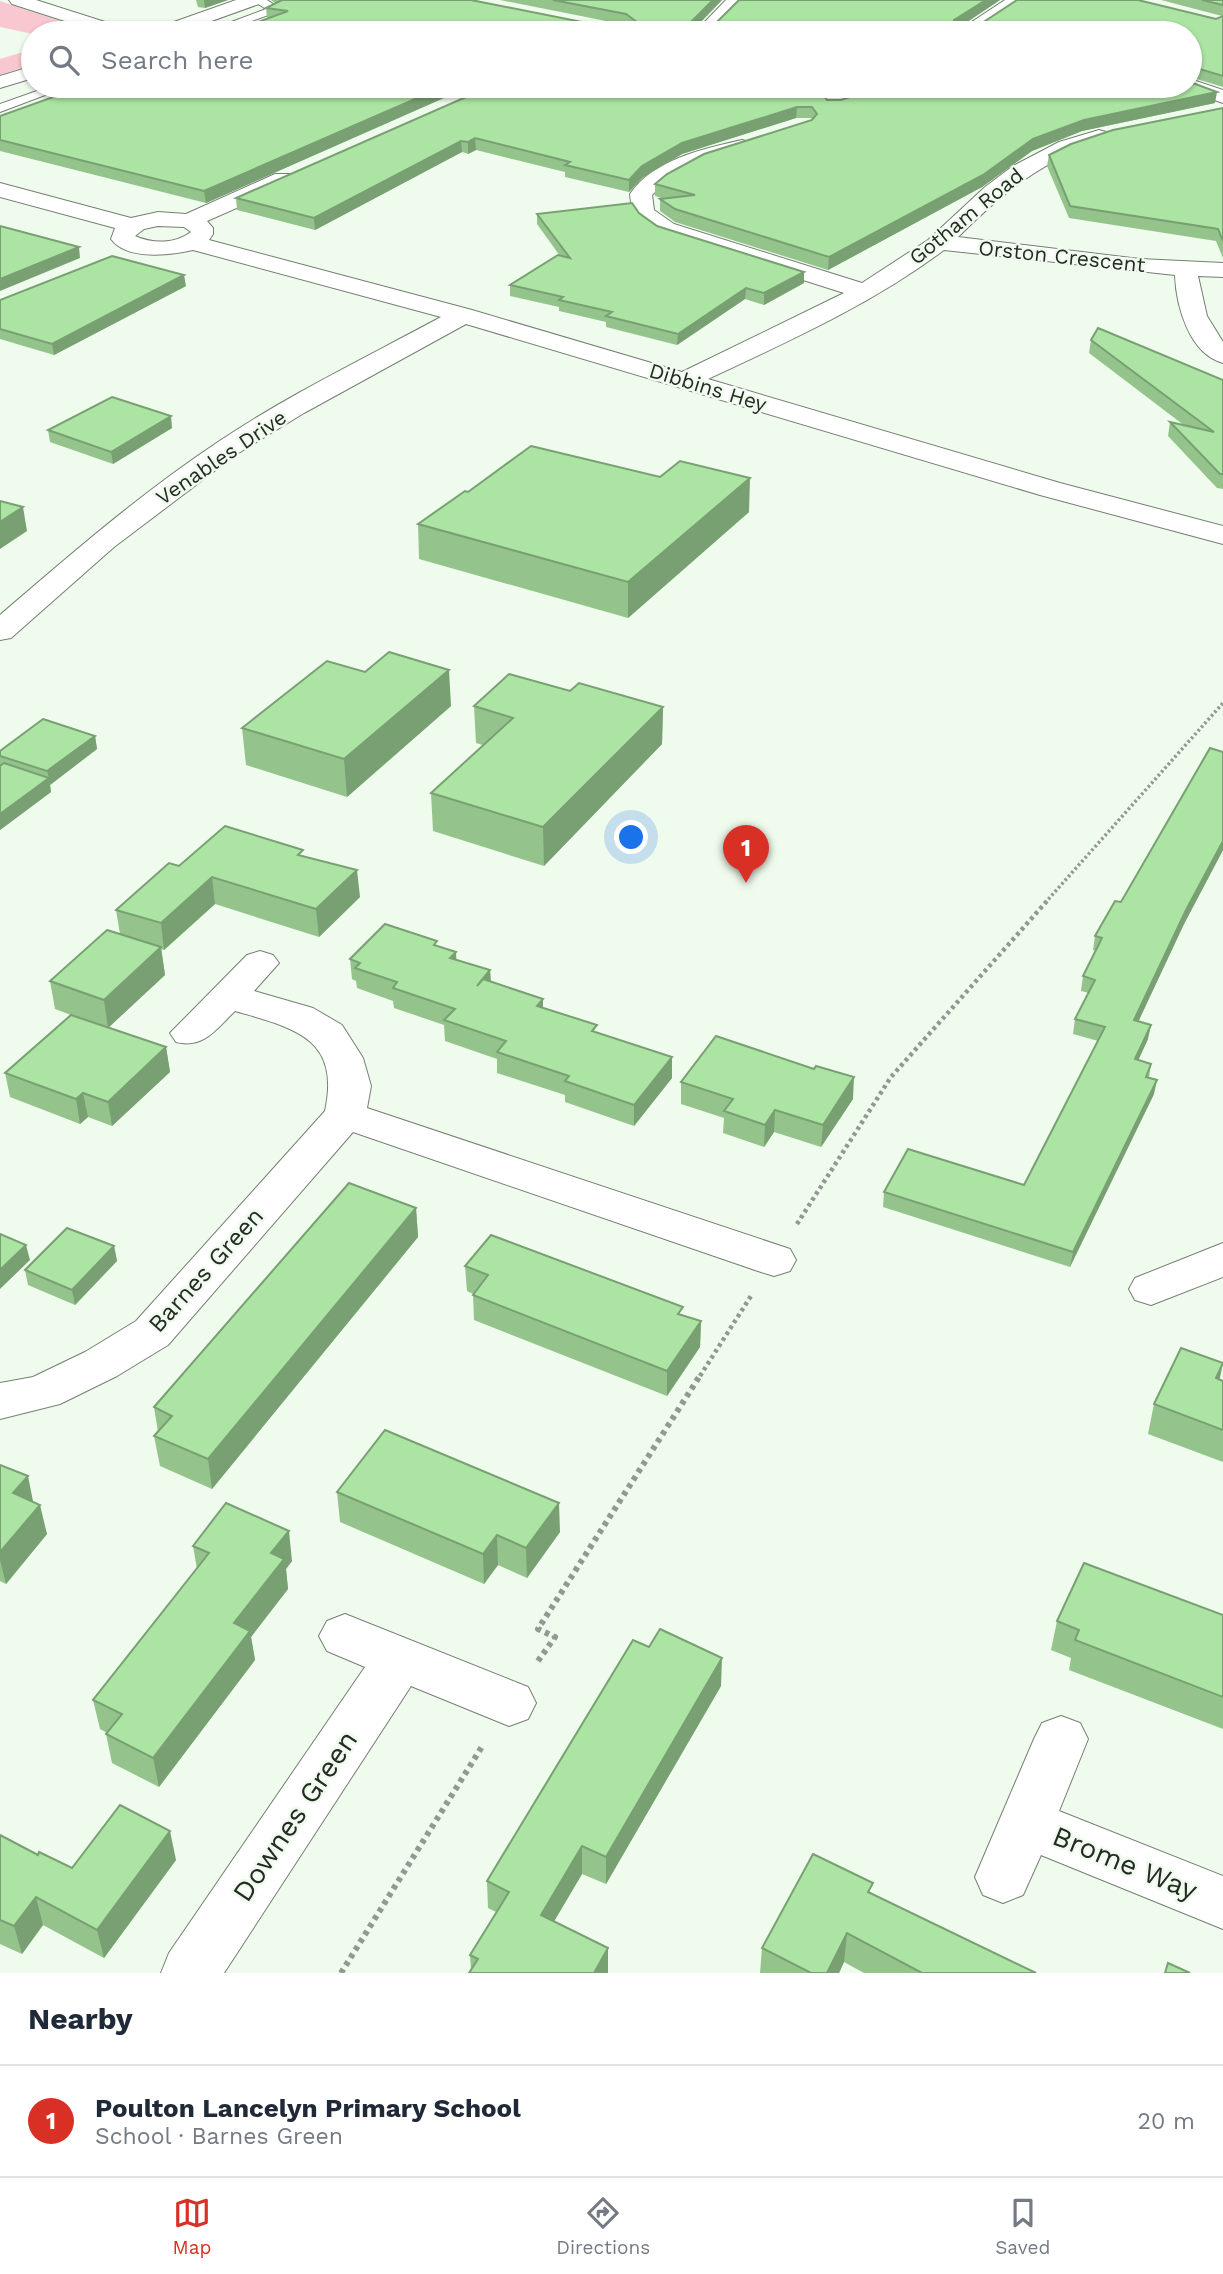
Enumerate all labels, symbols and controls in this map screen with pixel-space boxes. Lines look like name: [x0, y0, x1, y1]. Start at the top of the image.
search box: [21, 21, 1202, 98]
icon: search: [45, 41, 83, 79]
text: Search here: [101, 45, 253, 75]
street label: Gotham Road: [904, 162, 1028, 270]
street label: Orston Crescent: [977, 235, 1147, 277]
street label: Dibbins Hey: [646, 357, 770, 417]
street label: Venables Drive: [151, 404, 291, 510]
your location: [614, 820, 648, 854]
pin: 1: [723, 825, 769, 883]
street label: Barnes Green: [143, 1202, 269, 1338]
street label: Downes Green: [226, 1724, 364, 1908]
street label: Brome Way: [1048, 1819, 1203, 1907]
text: Nearby: [28, 2001, 133, 2036]
text: Poulton Lancelyn Primary School: [95, 2093, 521, 2123]
text: 1: [46, 2108, 56, 2135]
text: 20 m: [1138, 2108, 1195, 2135]
text: School · Barnes Green: [95, 2123, 343, 2150]
tab: Map: [173, 2194, 211, 2259]
tab: Directions: [556, 2194, 650, 2259]
tab: Saved: [995, 2194, 1050, 2259]

